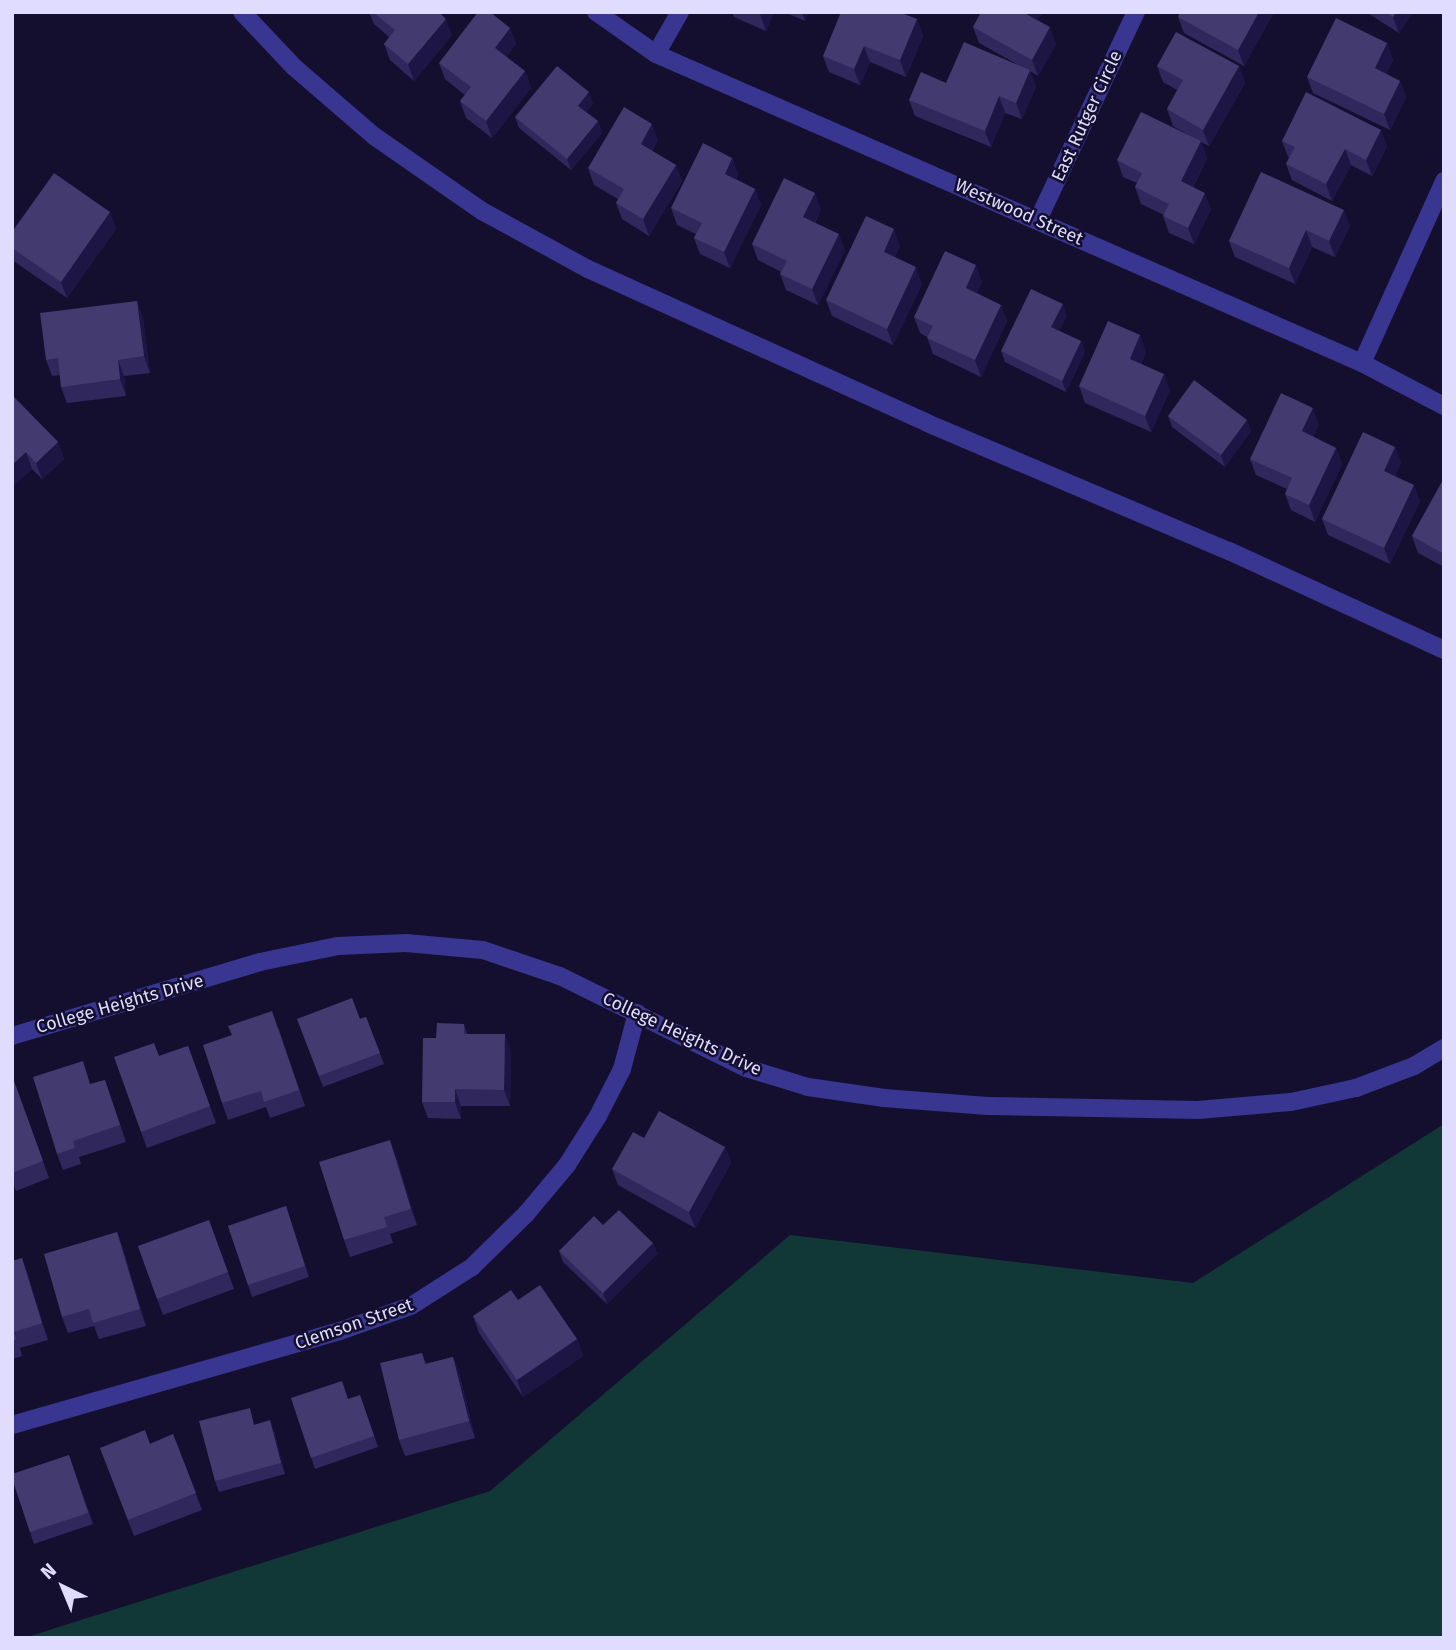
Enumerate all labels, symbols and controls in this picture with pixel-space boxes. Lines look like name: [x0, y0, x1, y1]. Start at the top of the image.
street label: East Rutger Circle: [1047, 47, 1127, 185]
street label: Westwood Street: [952, 174, 1086, 250]
street label: College Heights Drive: [34, 970, 206, 1038]
street label: College Heights Drive: [599, 988, 765, 1080]
street label: Clemson Street: [292, 1294, 416, 1354]
north arrow: [28, 1552, 98, 1622]
text: N: [36, 1559, 61, 1584]

